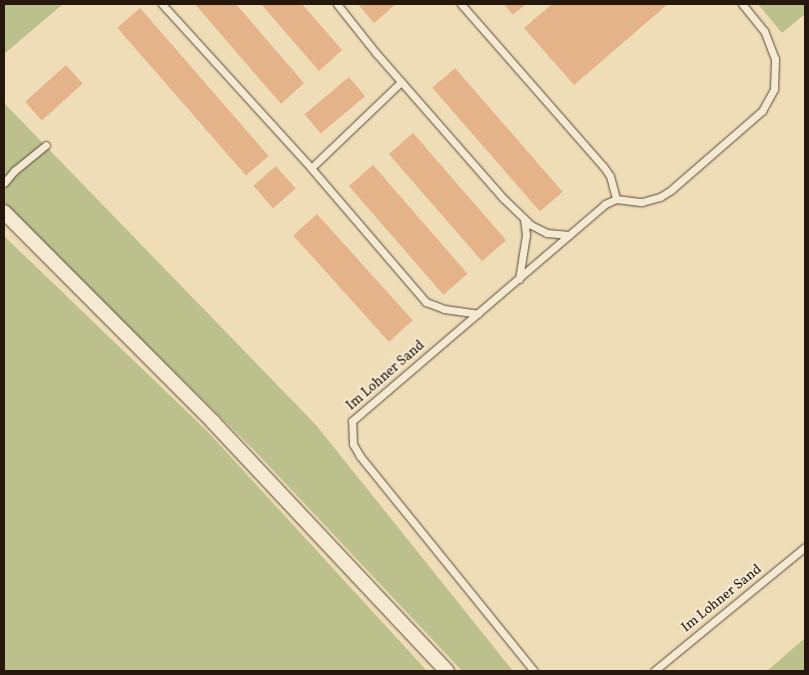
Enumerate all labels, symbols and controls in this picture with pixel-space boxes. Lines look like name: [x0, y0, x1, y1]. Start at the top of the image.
street label: Im Lohner Sand: [343, 337, 429, 415]
street label: Im Lohner Sand: [679, 562, 765, 636]

